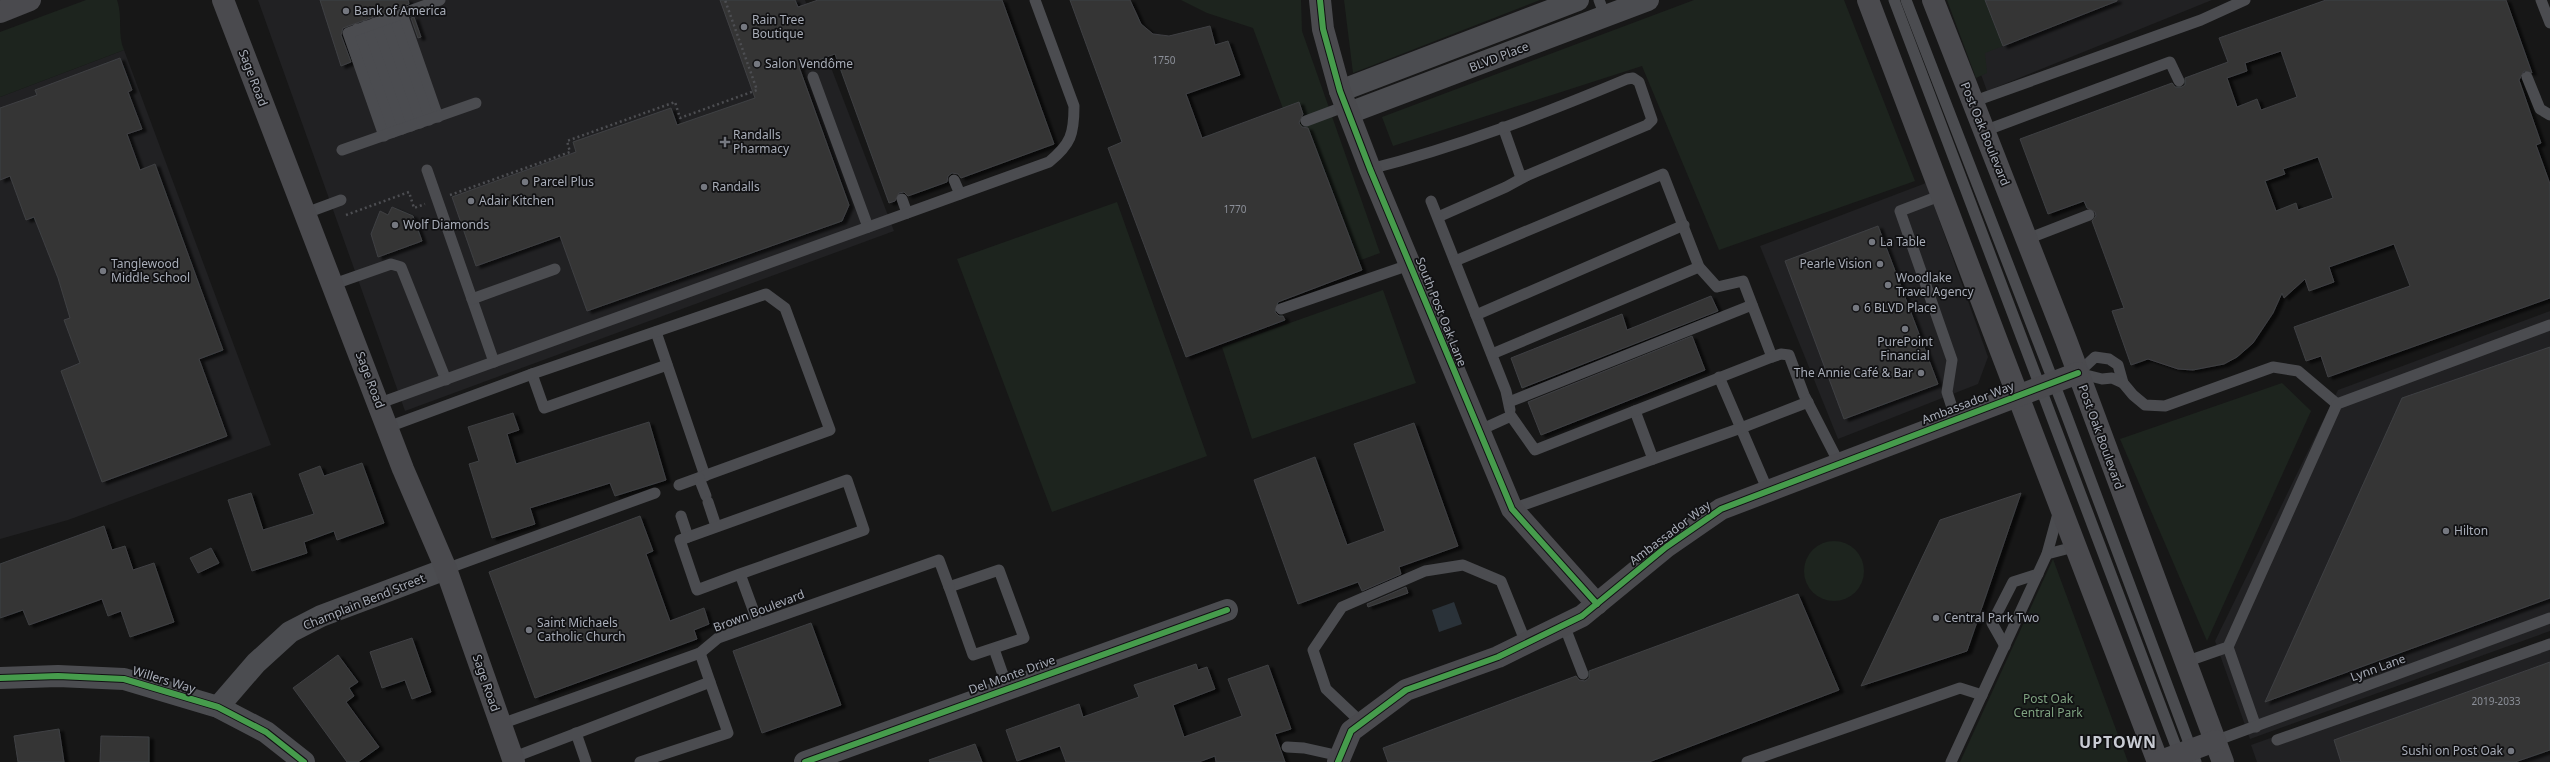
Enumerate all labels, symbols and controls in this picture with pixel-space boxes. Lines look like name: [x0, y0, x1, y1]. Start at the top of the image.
place label: Bank of America: [354, 2, 446, 19]
marker: Bank of America: [341, 6, 351, 16]
place label: Rain Tree Boutique: [752, 11, 804, 42]
marker: Rain Tree Boutique: [739, 22, 749, 32]
street label: BLVD Place: [1467, 37, 1531, 76]
street label: Sage Road: [235, 47, 272, 109]
house number: 1750: [1153, 53, 1176, 67]
place label: Salon Vendôme: [765, 55, 853, 72]
marker: Salon Vendôme: [752, 59, 762, 69]
street label: Post Oak Boulevard: [1957, 79, 2014, 188]
place label: Randalls Pharmacy: [733, 126, 790, 157]
marker: Randalls Pharmacy: [720, 137, 730, 147]
place label: Parcel Plus: [533, 173, 594, 190]
marker: Parcel Plus: [520, 177, 530, 187]
place label: Randalls: [712, 178, 760, 195]
marker: Randalls: [699, 182, 709, 192]
place label: Adair Kitchen: [479, 192, 554, 209]
marker: Adair Kitchen: [466, 196, 476, 206]
house number: 1770: [1224, 202, 1247, 216]
place label: Wolf Diamonds: [403, 216, 489, 233]
marker: Wolf Diamonds: [390, 220, 400, 230]
place label: La Table: [1880, 233, 1926, 250]
marker: La Table: [1867, 237, 1877, 247]
place label: Tanglewood Middle School: [111, 255, 190, 286]
street label: South Post Oak Lane: [1412, 255, 1471, 369]
place label: Pearle Vision: [1799, 255, 1872, 272]
marker: Pearle Vision: [1875, 259, 1885, 269]
marker: Tanglewood Middle School: [98, 266, 108, 276]
place label: Woodlake Travel Agency: [1896, 269, 1975, 300]
marker: Woodlake Travel Agency: [1883, 280, 1893, 290]
place label: 6 BLVD Place: [1864, 299, 1937, 316]
marker: 6 BLVD Place: [1851, 303, 1861, 313]
marker: PurePoint Financial: [1900, 324, 1910, 334]
place label: PurePoint Financial: [1877, 333, 1933, 364]
street label: Sage Road: [352, 349, 389, 411]
place label: The Annie Café & Bar: [1794, 364, 1913, 381]
marker: The Annie Café & Bar: [1916, 368, 1926, 378]
street label: Ambassador Way: [1919, 377, 2017, 428]
street label: Post Oak Boulevard: [2075, 382, 2128, 492]
street label: Ambassador Way: [1626, 496, 1715, 569]
place label: Hilton: [2454, 522, 2488, 539]
marker: Hilton: [2441, 526, 2451, 536]
street label: Champlain Bend Street: [300, 569, 428, 634]
street label: Brown Boulevard: [711, 585, 807, 636]
place label: Central Park Two: [1944, 609, 2039, 626]
marker: Central Park Two: [1931, 613, 1941, 623]
place label: Saint Michaels Catholic Church: [537, 614, 626, 645]
marker: Saint Michaels Catholic Church: [524, 625, 534, 635]
street label: Lynn Lane: [2348, 650, 2408, 685]
street label: Del Monte Drive: [966, 651, 1058, 698]
street label: Sage Road: [469, 652, 504, 714]
street label: Willers Way: [131, 662, 198, 697]
park label: Post Oak Central Park: [2013, 690, 2083, 721]
house number: 2019-2033: [2472, 694, 2521, 708]
district label: UPTOWN: [2079, 731, 2157, 753]
place label: Sushi on Post Oak: [2402, 742, 2504, 759]
marker: Sushi on Post Oak: [2506, 746, 2516, 756]

